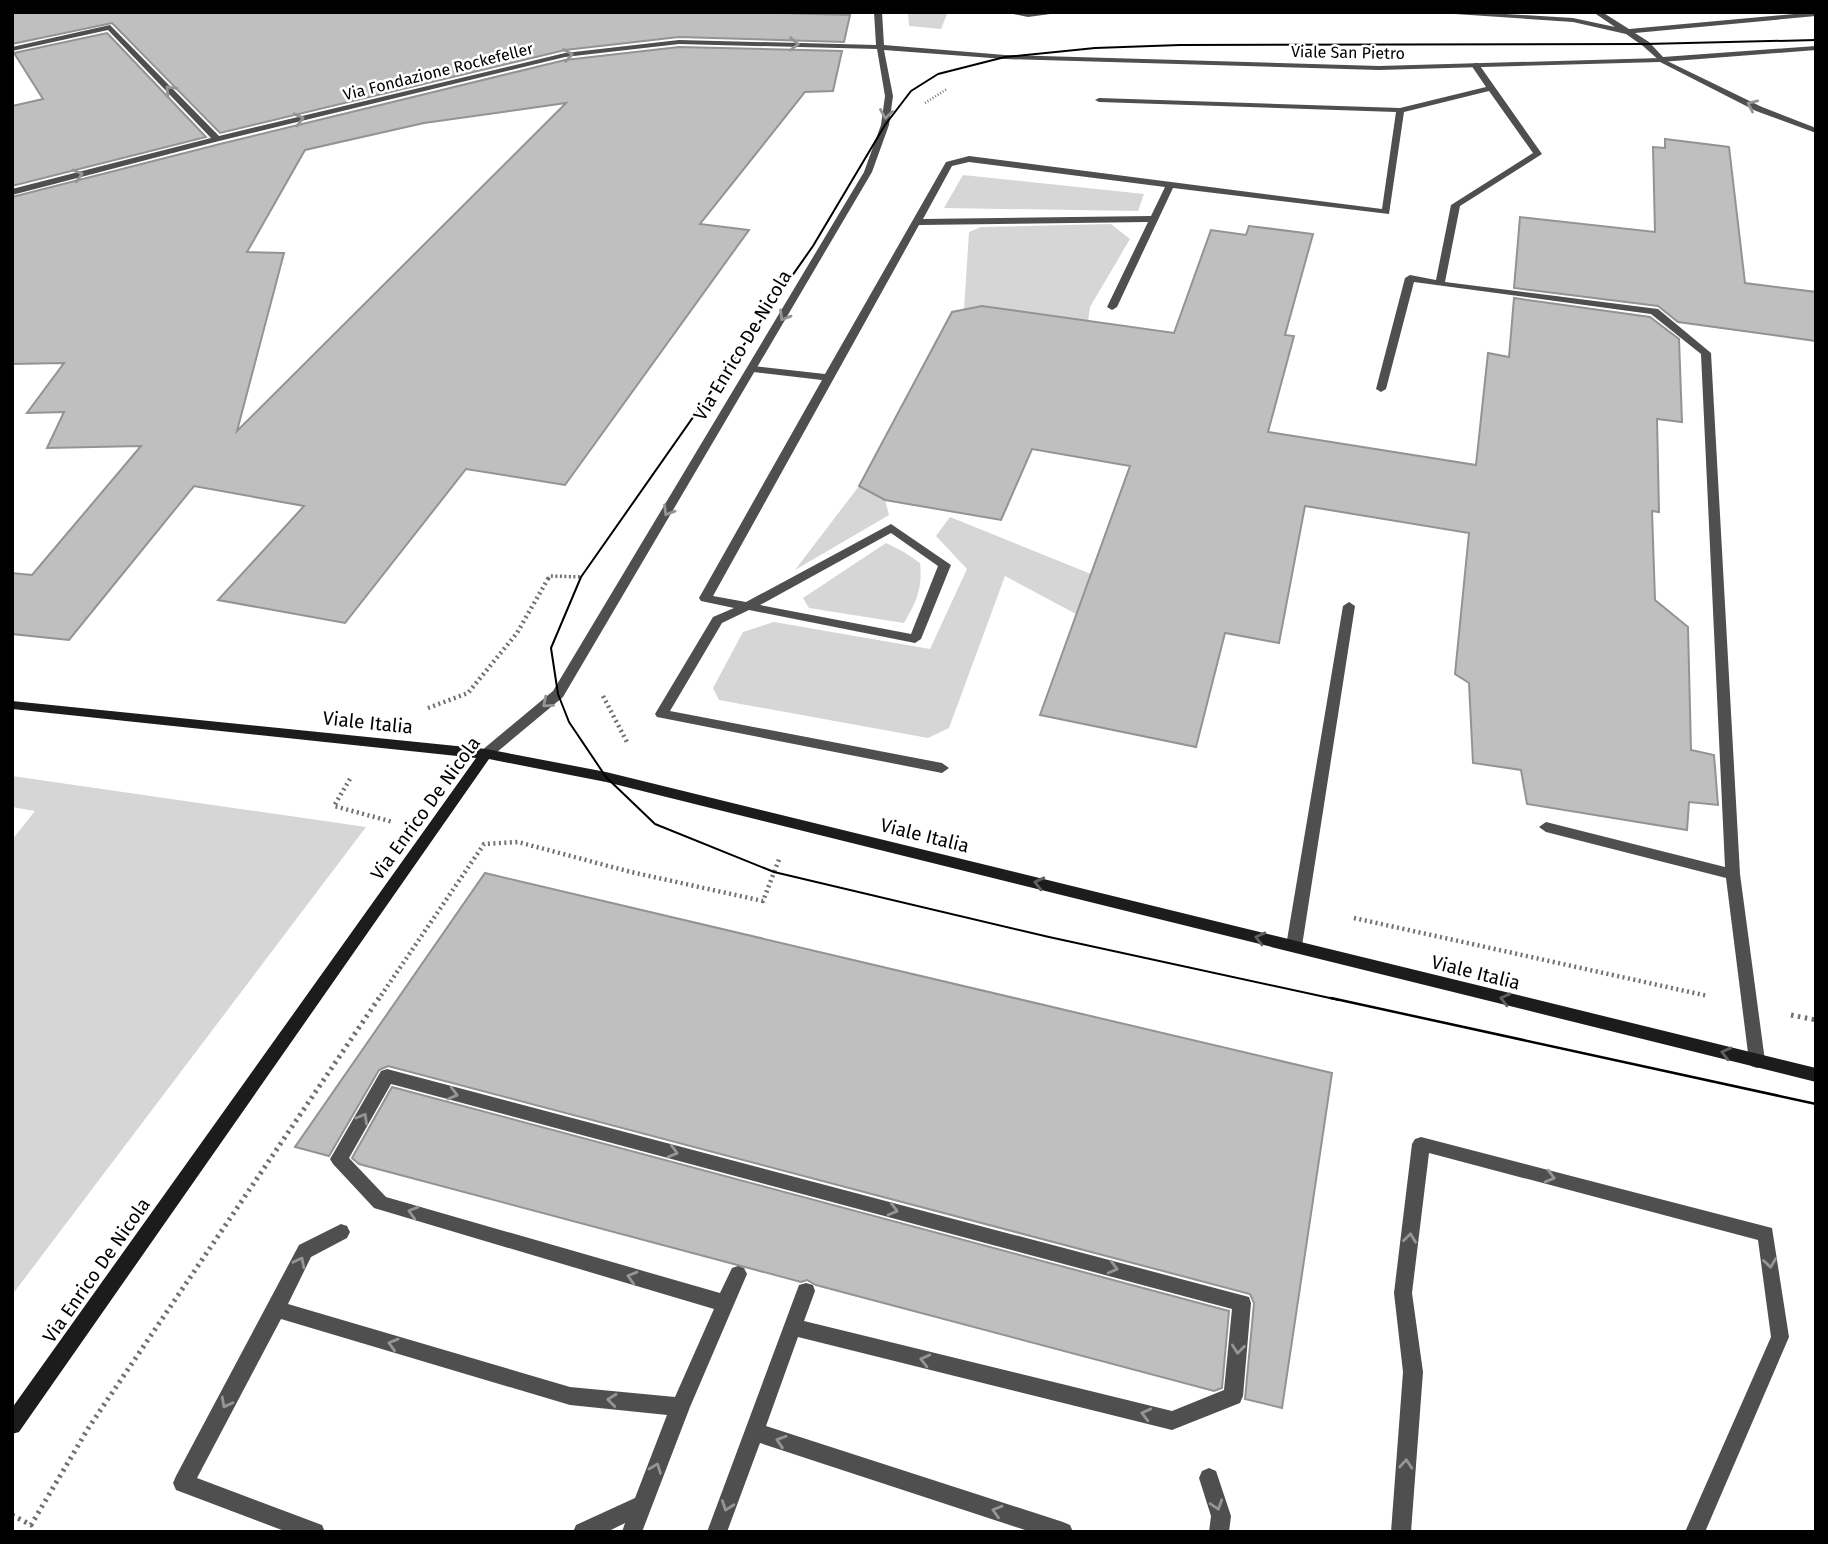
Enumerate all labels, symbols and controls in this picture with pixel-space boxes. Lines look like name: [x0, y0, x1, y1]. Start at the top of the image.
one-way arrow: [789, 37, 800, 52]
street label: Via Fondazione Rockefeller: [341, 38, 536, 104]
street label: Viale San Pietro: [1291, 42, 1405, 63]
one-way arrow: [562, 48, 574, 63]
one-way arrow: [166, 85, 179, 98]
one-way arrow: [1747, 100, 1759, 114]
one-way arrow: [879, 108, 894, 120]
one-way arrow: [293, 113, 305, 127]
one-way arrow: [72, 169, 84, 183]
street label: Via Enrico De Nicola: [688, 266, 796, 425]
one-way arrow: [780, 308, 793, 321]
one-way arrow: [663, 503, 676, 516]
one-way arrow: [543, 695, 556, 707]
street label: Viale Italia: [322, 706, 414, 739]
street label: Via Enrico De Nicola: [366, 732, 485, 884]
street label: Viale Italia: [878, 813, 972, 858]
one-way arrow: [1034, 877, 1046, 891]
one-way arrow: [1254, 932, 1266, 946]
street label: Viale Italia: [1429, 950, 1523, 995]
one-way arrow: [1499, 993, 1511, 1007]
one-way arrow: [1720, 1047, 1732, 1061]
one-way arrow: [447, 1085, 459, 1100]
one-way arrow: [355, 1112, 368, 1125]
one-way arrow: [667, 1144, 679, 1158]
one-way arrow: [1544, 1169, 1556, 1184]
street label: Via Enrico De Nicola: [38, 1193, 155, 1347]
one-way arrow: [887, 1202, 899, 1216]
one-way arrow: [408, 1206, 420, 1221]
one-way arrow: [1402, 1232, 1417, 1243]
one-way arrow: [291, 1257, 305, 1269]
one-way arrow: [1762, 1257, 1777, 1269]
one-way arrow: [1107, 1260, 1119, 1274]
one-way arrow: [626, 1270, 638, 1285]
one-way arrow: [387, 1337, 399, 1352]
one-way arrow: [1230, 1343, 1245, 1355]
one-way arrow: [919, 1354, 931, 1368]
one-way arrow: [607, 1393, 618, 1408]
one-way arrow: [221, 1395, 234, 1408]
one-way arrow: [1140, 1408, 1152, 1422]
one-way arrow: [775, 1435, 787, 1450]
one-way arrow: [1398, 1458, 1413, 1469]
one-way arrow: [648, 1463, 662, 1475]
one-way arrow: [1209, 1498, 1224, 1510]
one-way arrow: [721, 1500, 735, 1512]
one-way arrow: [992, 1505, 1004, 1520]

